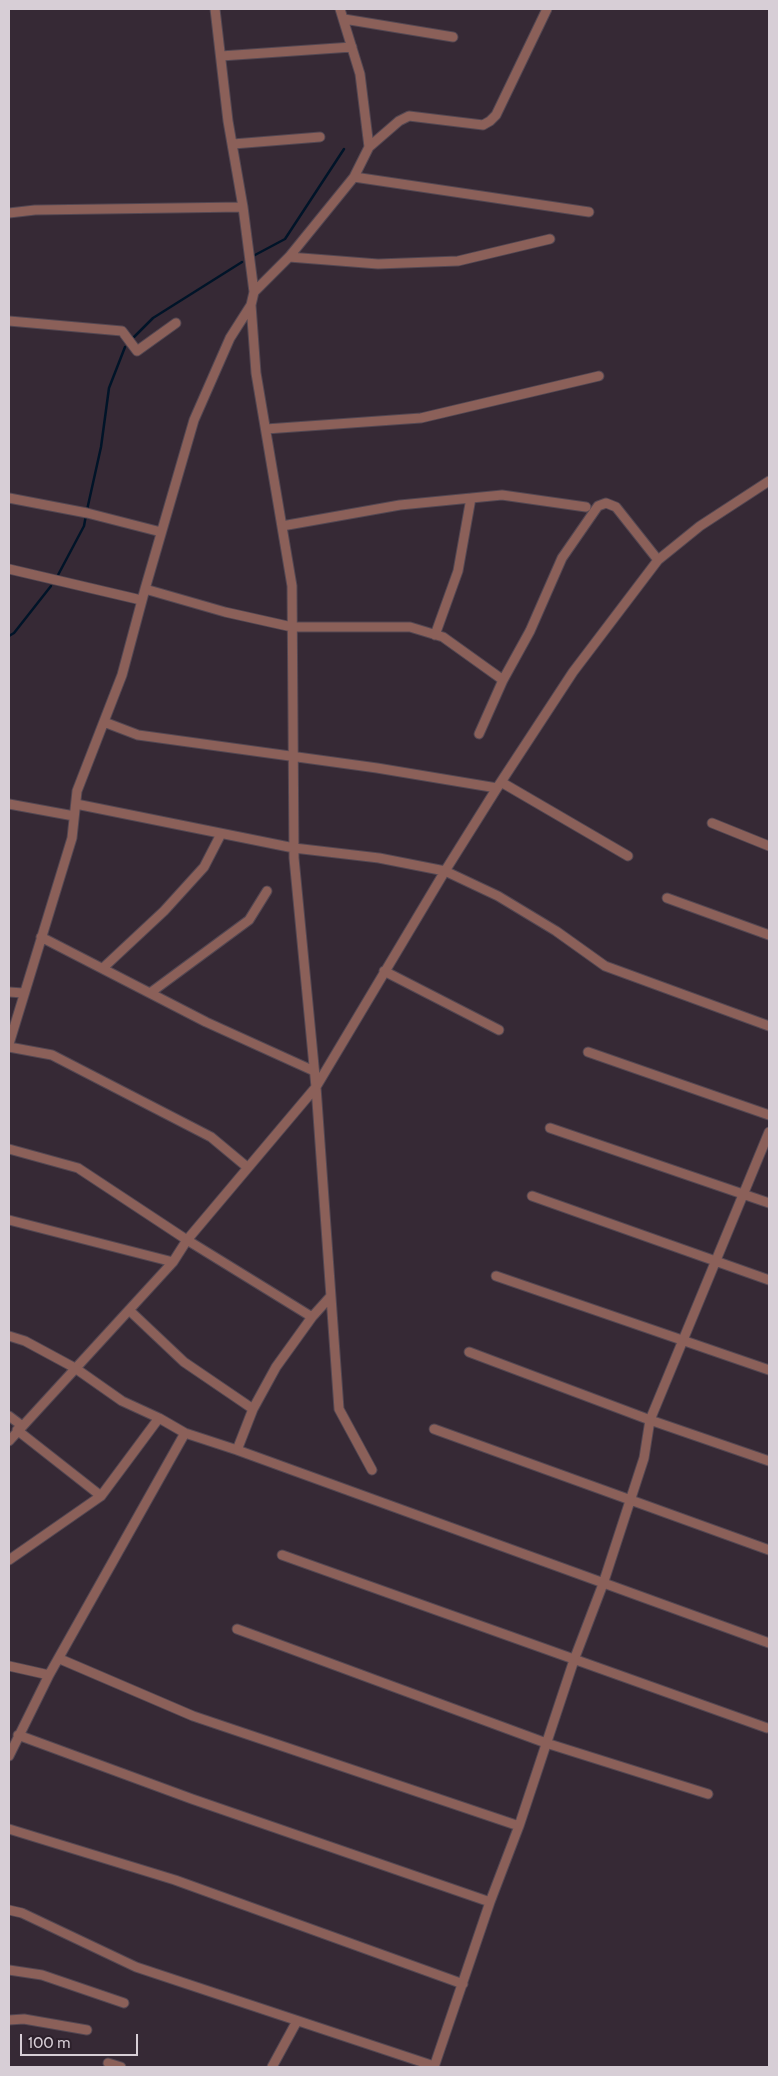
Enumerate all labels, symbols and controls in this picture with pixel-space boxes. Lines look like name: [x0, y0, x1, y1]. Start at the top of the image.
scale bar: [22, 2024, 140, 2056]
text: 100 m: [28, 2034, 70, 2052]

